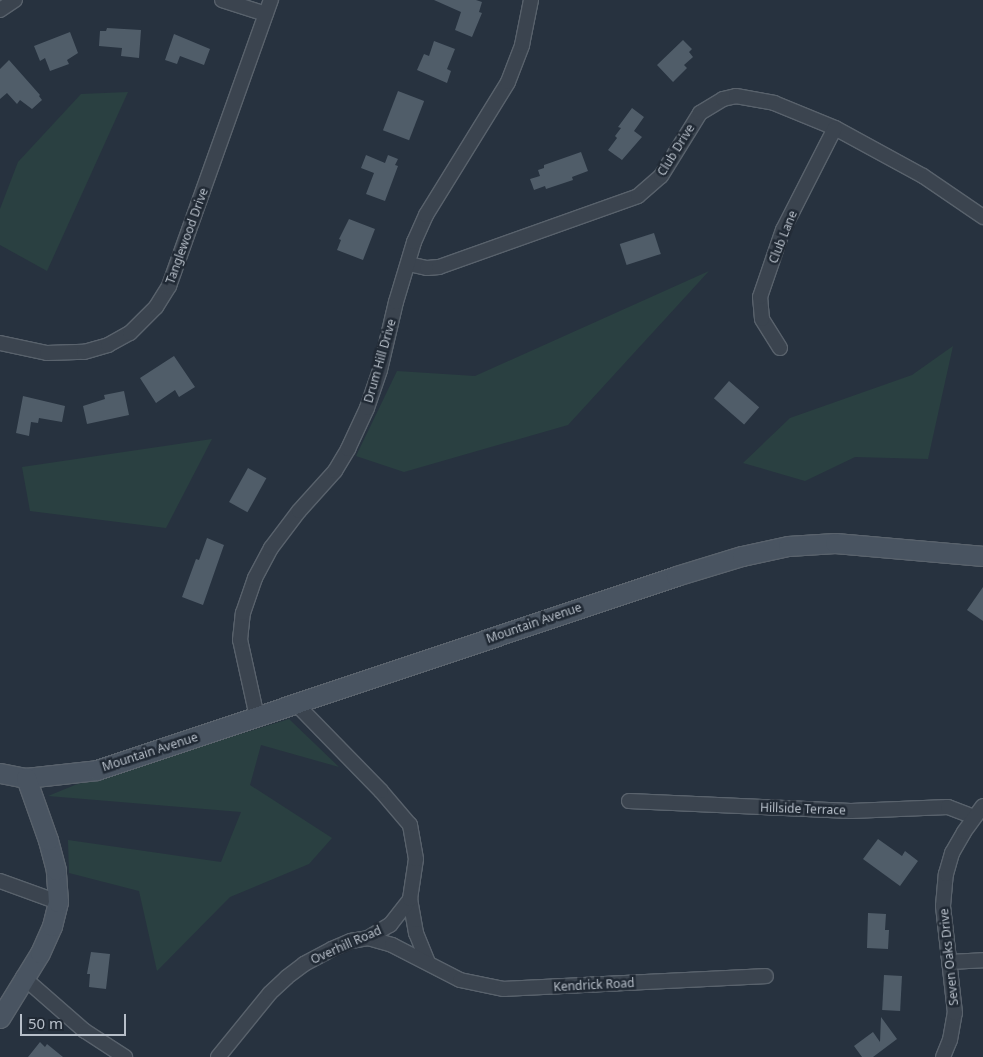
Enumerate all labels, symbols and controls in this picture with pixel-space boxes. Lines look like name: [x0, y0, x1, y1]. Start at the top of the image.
street label: Club Drive: [654, 121, 698, 179]
street label: Tanglewood Drive: [163, 186, 211, 286]
street label: Club Lane: [766, 208, 800, 266]
street label: Drum Hill Drive: [361, 317, 399, 405]
street label: Mountain Avenue: [484, 600, 584, 646]
street label: Mountain Avenue: [100, 730, 200, 774]
street label: Hillside Terrace: [760, 800, 846, 818]
street label: Seven Oaks Drive: [937, 908, 961, 1006]
street label: Overhill Road: [308, 923, 384, 967]
street label: Kendrick Road: [553, 976, 635, 994]
scale bar: [22, 1004, 129, 1036]
text: 50 m: [28, 1013, 63, 1033]

